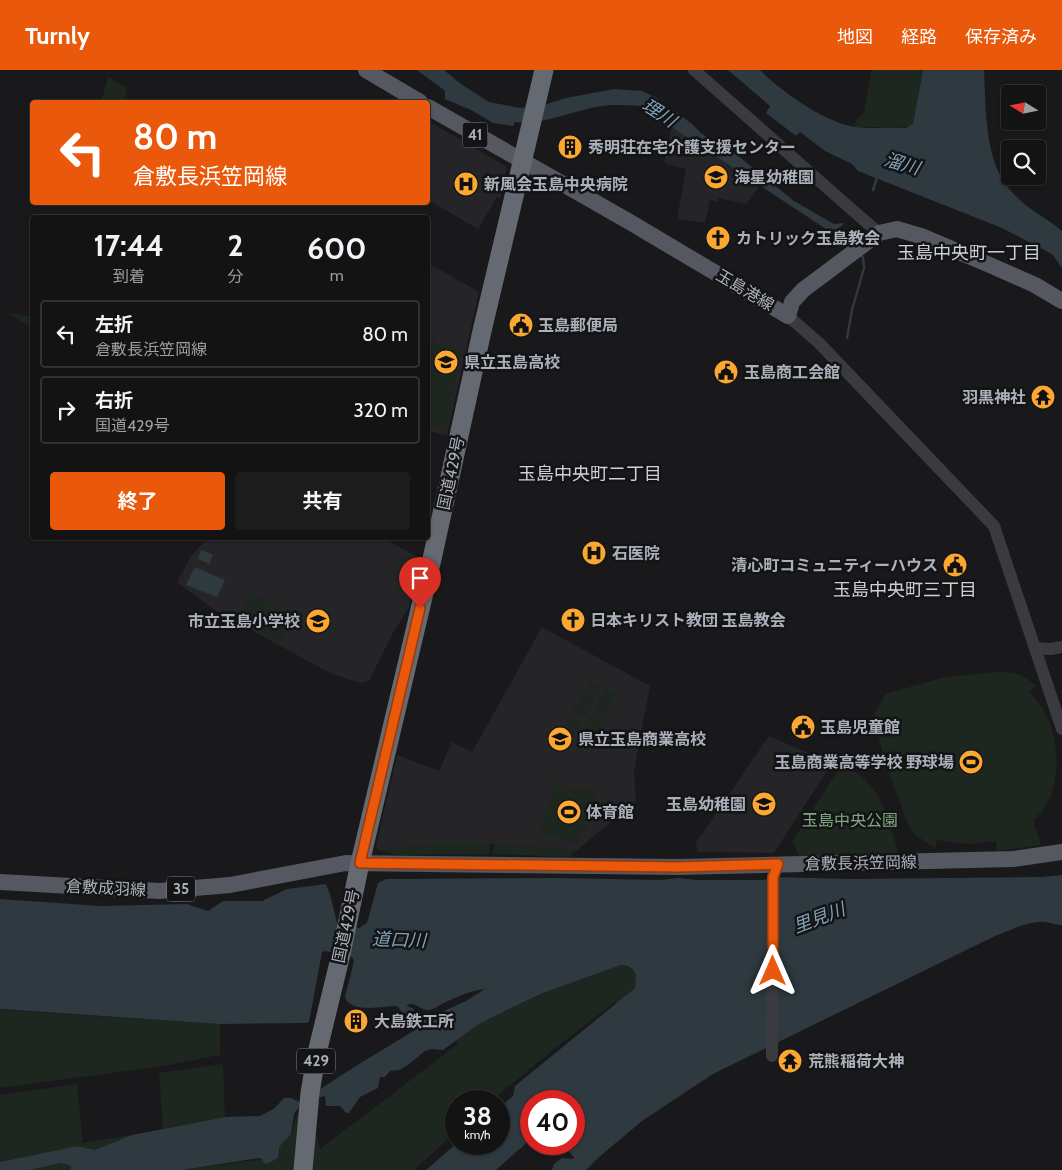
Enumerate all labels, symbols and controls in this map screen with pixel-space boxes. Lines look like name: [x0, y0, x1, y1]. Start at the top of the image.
text: Turnly: [25, 21, 90, 50]
text: 地図: [837, 26, 873, 48]
text: 経路: [901, 26, 937, 48]
text: 保存済み: [965, 26, 1037, 48]
north arrow: [1001, 85, 1046, 130]
map controls: [1001, 85, 1046, 185]
water label: 理川: [638, 94, 682, 133]
text: 80 m: [133, 115, 217, 158]
icon: left: [50, 120, 115, 185]
road number: 41: [462, 122, 488, 148]
building icon: 秀明荘在宅介護支援センター: [557, 134, 583, 160]
place label: 秀明荘在宅介護支援センター: [588, 138, 796, 157]
button: search: [1001, 140, 1046, 185]
water label: 溜川: [882, 148, 924, 180]
text: 倉敷長浜笠岡線: [133, 163, 287, 190]
school or university icon: 海星幼稚園: [703, 164, 729, 190]
place label: 海星幼稚園: [734, 168, 814, 187]
hospital icon: 新風会玉島中央病院: [453, 171, 479, 197]
place label: 新風会玉島中央病院: [484, 175, 628, 194]
church icon: カトリック玉島教会: [705, 225, 731, 251]
text: 17:44: [94, 227, 164, 264]
text: 2: [228, 227, 243, 264]
place label: カトリック玉島教会: [736, 229, 880, 248]
text: 600: [307, 230, 366, 267]
district label: 玉島中央町一丁目: [897, 242, 1041, 264]
street label: 玉島港線: [713, 265, 777, 315]
text: m: [330, 266, 344, 285]
text: 到着: [113, 267, 145, 286]
text: 分: [228, 267, 244, 286]
public building icon: 玉島郵便局: [508, 312, 534, 338]
text: 左折: [95, 313, 133, 336]
place label: 玉島郵便局: [538, 316, 618, 335]
icon: left: [52, 320, 80, 348]
text: 80 m: [362, 323, 408, 346]
text: 倉敷長浜笠岡線: [95, 340, 207, 359]
school or university icon: 県立玉島高校: [433, 349, 459, 375]
place label: 県立玉島高校: [464, 353, 560, 372]
public building icon: 玉島商工会館: [713, 359, 739, 385]
place label: 玉島商工会館: [744, 363, 840, 382]
temple icon: 羽黒神社: [1030, 384, 1056, 410]
place label: 羽黒神社: [962, 388, 1026, 407]
text: 右折: [95, 389, 133, 412]
icon: right: [52, 396, 80, 424]
text: 320 m: [354, 399, 408, 422]
text: 国道429号: [95, 416, 170, 435]
street label: 国道429号: [434, 434, 468, 512]
district label: 玉島中央町二丁目: [518, 463, 662, 485]
button: 終了: [50, 472, 225, 530]
button: 共有: [235, 472, 410, 530]
hospital icon: 石医院: [581, 540, 607, 566]
place label: 石医院: [612, 544, 660, 563]
public building icon: 清心町コミュニティーハウス: [942, 552, 968, 578]
place label: 清心町コミュニティーハウス: [731, 556, 938, 575]
pin: [399, 557, 441, 608]
icon: arrive: [406, 564, 434, 592]
district label: 玉島中央町三丁目: [833, 579, 977, 601]
church icon: 日本キリスト教団 玉島教会: [560, 607, 586, 633]
school or university icon: 市立玉島小学校: [305, 608, 331, 634]
place label: 日本キリスト教団 玉島教会: [590, 611, 786, 630]
place label: 市立玉島小学校: [188, 612, 300, 631]
public building icon: 玉島児童館: [790, 714, 816, 740]
place label: 玉島児童館: [820, 718, 900, 737]
school or university icon: 県立玉島商業高校: [547, 726, 573, 752]
place label: 県立玉島商業高校: [578, 730, 706, 749]
sports icon: 玉島商業高等学校 野球場: [958, 749, 984, 775]
place label: 玉島商業高等学校 野球場: [774, 753, 954, 772]
school or university icon: 玉島幼稚園: [751, 791, 777, 817]
place label: 玉島幼稚園: [666, 795, 746, 814]
sports icon: 体育館: [556, 799, 582, 825]
place label: 体育館: [586, 803, 634, 822]
park label: 玉島中央公園: [802, 811, 898, 830]
street label: 倉敷長浜笠岡線: [805, 853, 917, 873]
street label: 倉敷成羽線: [66, 876, 146, 900]
road number: 35: [167, 876, 195, 902]
street label: 国道429号: [329, 887, 363, 965]
water label: 里見川: [790, 897, 850, 938]
water label: 道口川: [372, 928, 428, 952]
position arrow: [746, 944, 798, 996]
building icon: 大島鉄工所: [343, 1008, 369, 1034]
place label: 大島鉄工所: [374, 1012, 454, 1031]
road number: 429: [297, 1048, 335, 1074]
temple icon: 荒熊稲荷大神: [777, 1048, 803, 1074]
place label: 荒熊稲荷大神: [808, 1052, 904, 1071]
speed limit sign: 40: [520, 1090, 585, 1155]
text: 38: [463, 1101, 492, 1131]
text: km/h: [464, 1127, 491, 1142]

